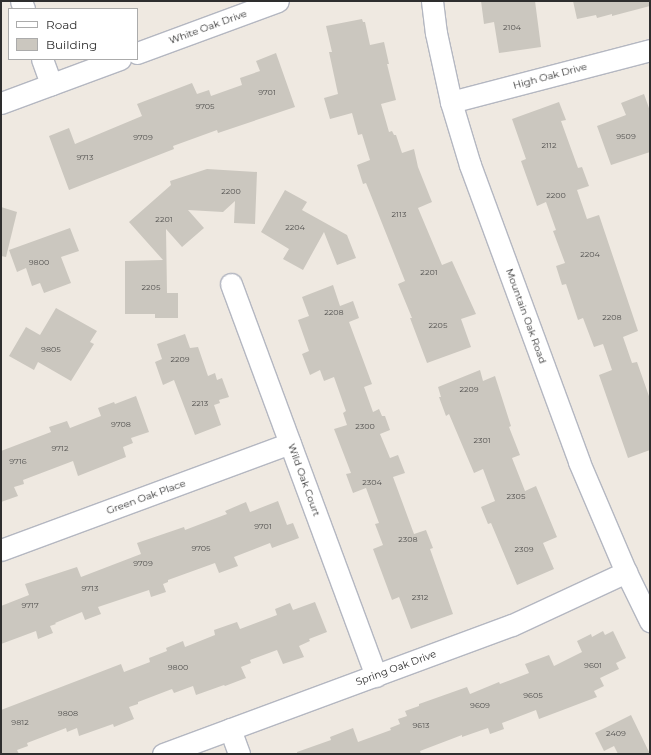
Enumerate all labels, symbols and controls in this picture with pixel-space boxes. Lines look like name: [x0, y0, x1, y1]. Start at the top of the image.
street label: White Oak Drive: [167, 7, 249, 47]
legend: [8, 8, 138, 60]
text: Road: [46, 17, 77, 32]
house number: 2104: [503, 23, 521, 33]
text: Building: [46, 37, 97, 52]
street label: High Oak Drive: [512, 60, 588, 92]
house number: 9701: [258, 88, 276, 98]
house number: 9705: [195, 102, 215, 112]
house number: 9509: [616, 132, 636, 142]
house number: 9709: [133, 133, 153, 143]
house number: 2112: [542, 141, 556, 151]
house number: 9713: [76, 153, 94, 163]
house number: 2200: [221, 187, 241, 197]
house number: 2200: [546, 191, 566, 201]
house number: 2113: [392, 210, 406, 220]
house number: 2201: [155, 215, 173, 225]
house number: 2204: [285, 223, 305, 233]
house number: 2204: [580, 250, 600, 260]
house number: 9800: [29, 258, 49, 268]
street label: Mountain Oak Road: [503, 267, 549, 365]
house number: 2201: [420, 268, 438, 278]
house number: 2205: [142, 283, 160, 293]
house number: 2208: [324, 308, 344, 318]
house number: 2208: [602, 313, 622, 323]
house number: 2205: [429, 321, 447, 331]
house number: 9805: [41, 345, 61, 355]
house number: 2209: [170, 355, 190, 365]
house number: 2209: [459, 385, 479, 395]
house number: 2213: [192, 399, 208, 409]
house number: 9708: [111, 420, 131, 430]
house number: 2300: [355, 422, 375, 432]
house number: 2301: [473, 436, 491, 446]
street label: Wild Oak Court: [285, 442, 323, 518]
house number: 9712: [51, 444, 69, 454]
house number: 9716: [9, 457, 27, 467]
street label: Green Oak Place: [105, 477, 187, 517]
house number: 2304: [362, 478, 382, 488]
house number: 2305: [507, 492, 525, 502]
house number: 9701: [254, 522, 272, 532]
house number: 2308: [398, 535, 418, 545]
house number: 9705: [191, 544, 211, 554]
house number: 2309: [514, 545, 534, 555]
house number: 9709: [133, 559, 153, 569]
house number: 9713: [81, 584, 99, 594]
house number: 2312: [412, 593, 428, 603]
house number: 9717: [21, 601, 39, 611]
street label: Spring Oak Drive: [354, 648, 438, 688]
house number: 9601: [584, 661, 602, 671]
house number: 9800: [168, 663, 188, 673]
house number: 9605: [523, 691, 543, 701]
house number: 9609: [470, 701, 490, 711]
house number: 9808: [58, 709, 78, 719]
house number: 9812: [11, 718, 29, 728]
house number: 9613: [412, 721, 430, 731]
house number: 2409: [606, 729, 626, 739]

